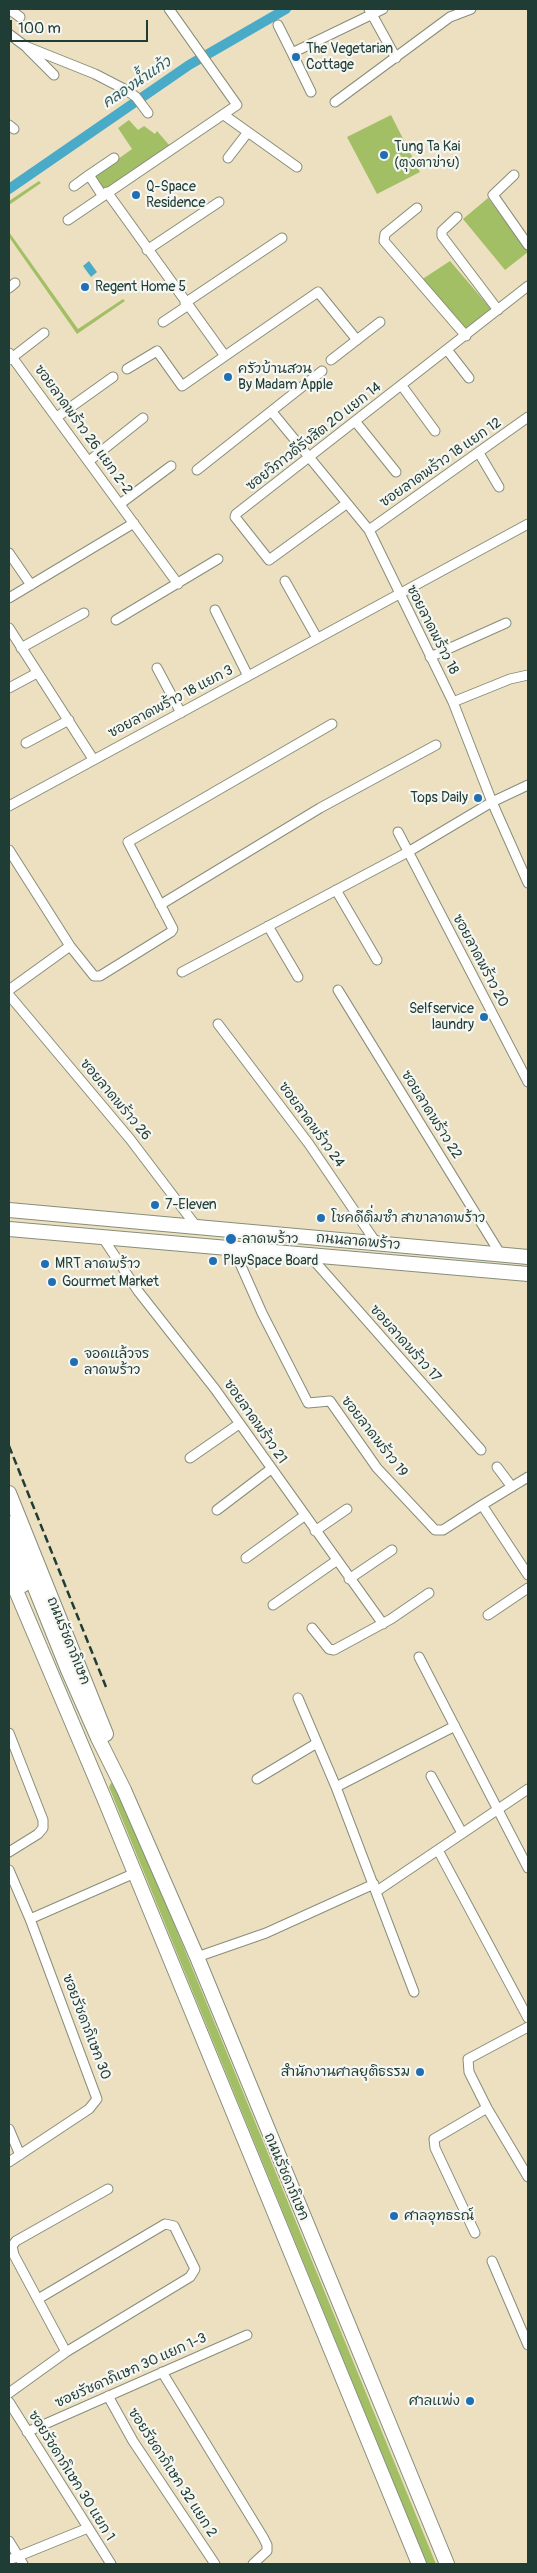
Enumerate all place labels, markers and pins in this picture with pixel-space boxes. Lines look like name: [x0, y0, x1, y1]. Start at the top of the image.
place label: The Vegetarian Cottage: [306, 41, 393, 74]
marker: The Vegetarian Cottage: [290, 51, 302, 63]
place label: Tung Ta Kai (ตุงตาข่าย): [394, 139, 460, 172]
marker: Tung Ta Kai (ตุงตาข่าย): [378, 149, 390, 161]
place label: Q-Space Residence: [146, 179, 205, 212]
marker: Q-Space Residence: [130, 189, 142, 201]
place label: Regent Home 5: [95, 279, 186, 295]
marker: Regent Home 5: [79, 281, 91, 293]
place label: ครัวบ้านสวน By Madam Apple: [238, 361, 333, 394]
marker: ครัวบ้านสวน By Madam Apple: [222, 371, 234, 383]
place label: Tops Daily: [410, 790, 468, 806]
marker: Tops Daily: [472, 792, 484, 804]
place label: Selfservice laundry: [409, 1001, 474, 1034]
marker: Selfservice laundry: [478, 1011, 490, 1023]
place label: 7-Eleven: [165, 1197, 217, 1213]
marker: 7-Eleven: [149, 1199, 161, 1211]
place label: โชคดีติ่มซำ สาขาลาดพร้าว: [331, 1210, 485, 1226]
marker: โชคดีติ่มซำ สาขาลาดพร้าว: [315, 1212, 327, 1224]
place label: ลาดพร้าว: [242, 1231, 298, 1247]
marker: ลาดพร้าว: [224, 1232, 238, 1246]
place label: PlaySpace Board: [223, 1253, 318, 1269]
marker: PlaySpace Board: [207, 1255, 219, 1267]
place label: MRT ลาดพร้าว: [55, 1256, 140, 1272]
marker: MRT ลาดพร้าว: [39, 1258, 51, 1270]
place label: Gourmet Market: [62, 1274, 159, 1290]
marker: Gourmet Market: [46, 1276, 58, 1288]
place label: จอดแล้วจร ลาดพร้าว: [84, 1346, 149, 1378]
marker: จอดแล้วจร ลาดพร้าว: [68, 1356, 80, 1368]
place label: สำนักงานศาลยุติธรรม: [281, 2064, 410, 2080]
marker: สำนักงานศาลยุติธรรม: [414, 2066, 426, 2078]
place label: ศาลอุทธรณ์: [404, 2208, 474, 2224]
marker: ศาลอุทธรณ์: [388, 2210, 400, 2222]
place label: ศาลแพ่ง: [409, 2393, 460, 2409]
marker: ศาลแพ่ง: [464, 2395, 476, 2407]

